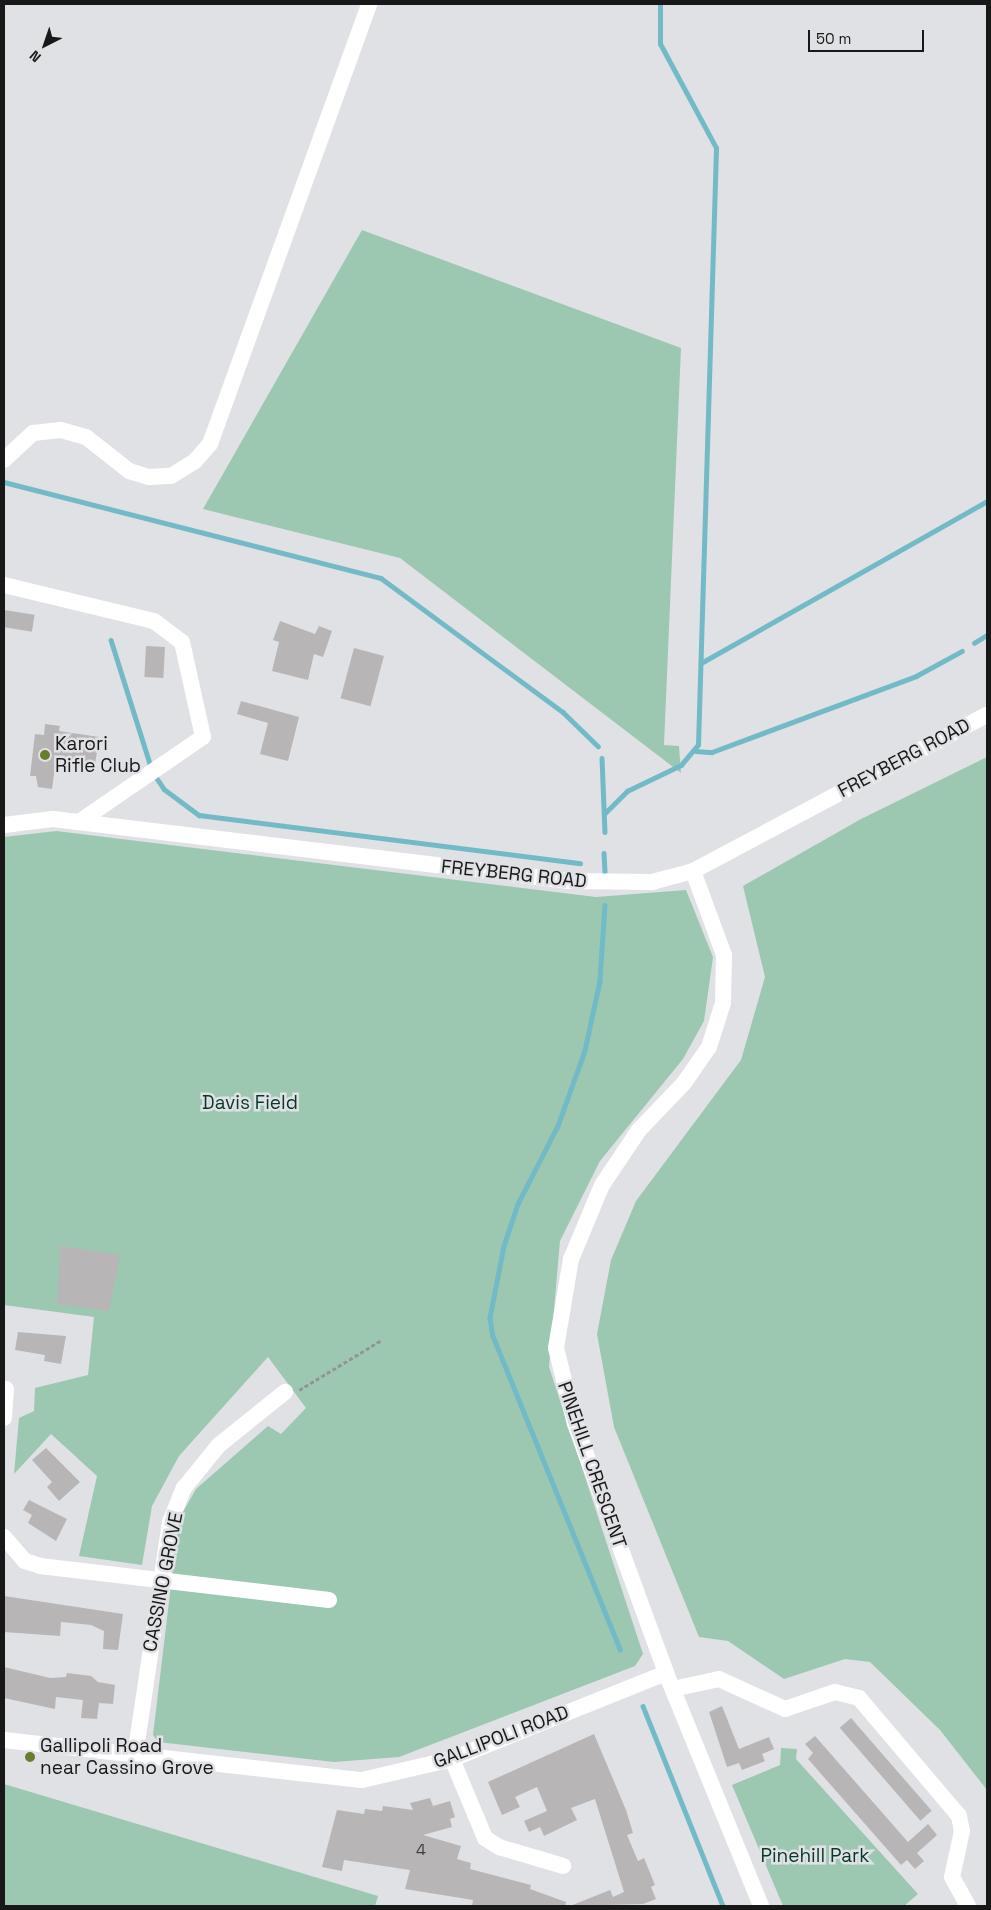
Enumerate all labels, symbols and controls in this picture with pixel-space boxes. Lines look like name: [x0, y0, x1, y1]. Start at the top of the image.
north arrow: [20, 20, 70, 70]
scale bar: [811, 20, 927, 52]
text: 50 m: [816, 29, 851, 48]
text: N: [26, 46, 45, 66]
street label: FREYBERG ROAD: [834, 714, 974, 802]
place label: Karori Rifle Club: [55, 733, 141, 777]
marker: Karori Rifle Club: [39, 749, 51, 761]
street label: FREYBERG ROAD: [440, 855, 588, 893]
park label: Davis Field: [202, 1092, 298, 1114]
street label: PINEHILL CRESCENT: [553, 1378, 631, 1552]
street label: CASSINO GROVE: [138, 1510, 188, 1654]
street label: GALLIPOLI ROAD: [430, 1701, 572, 1773]
place label: Gallipoli Road near Cassino Grove: [40, 1735, 214, 1779]
marker: Gallipoli Road near Cassino Grove: [24, 1751, 36, 1763]
house number: 4: [416, 1840, 426, 1860]
park label: Pinehill Park: [761, 1845, 869, 1867]

